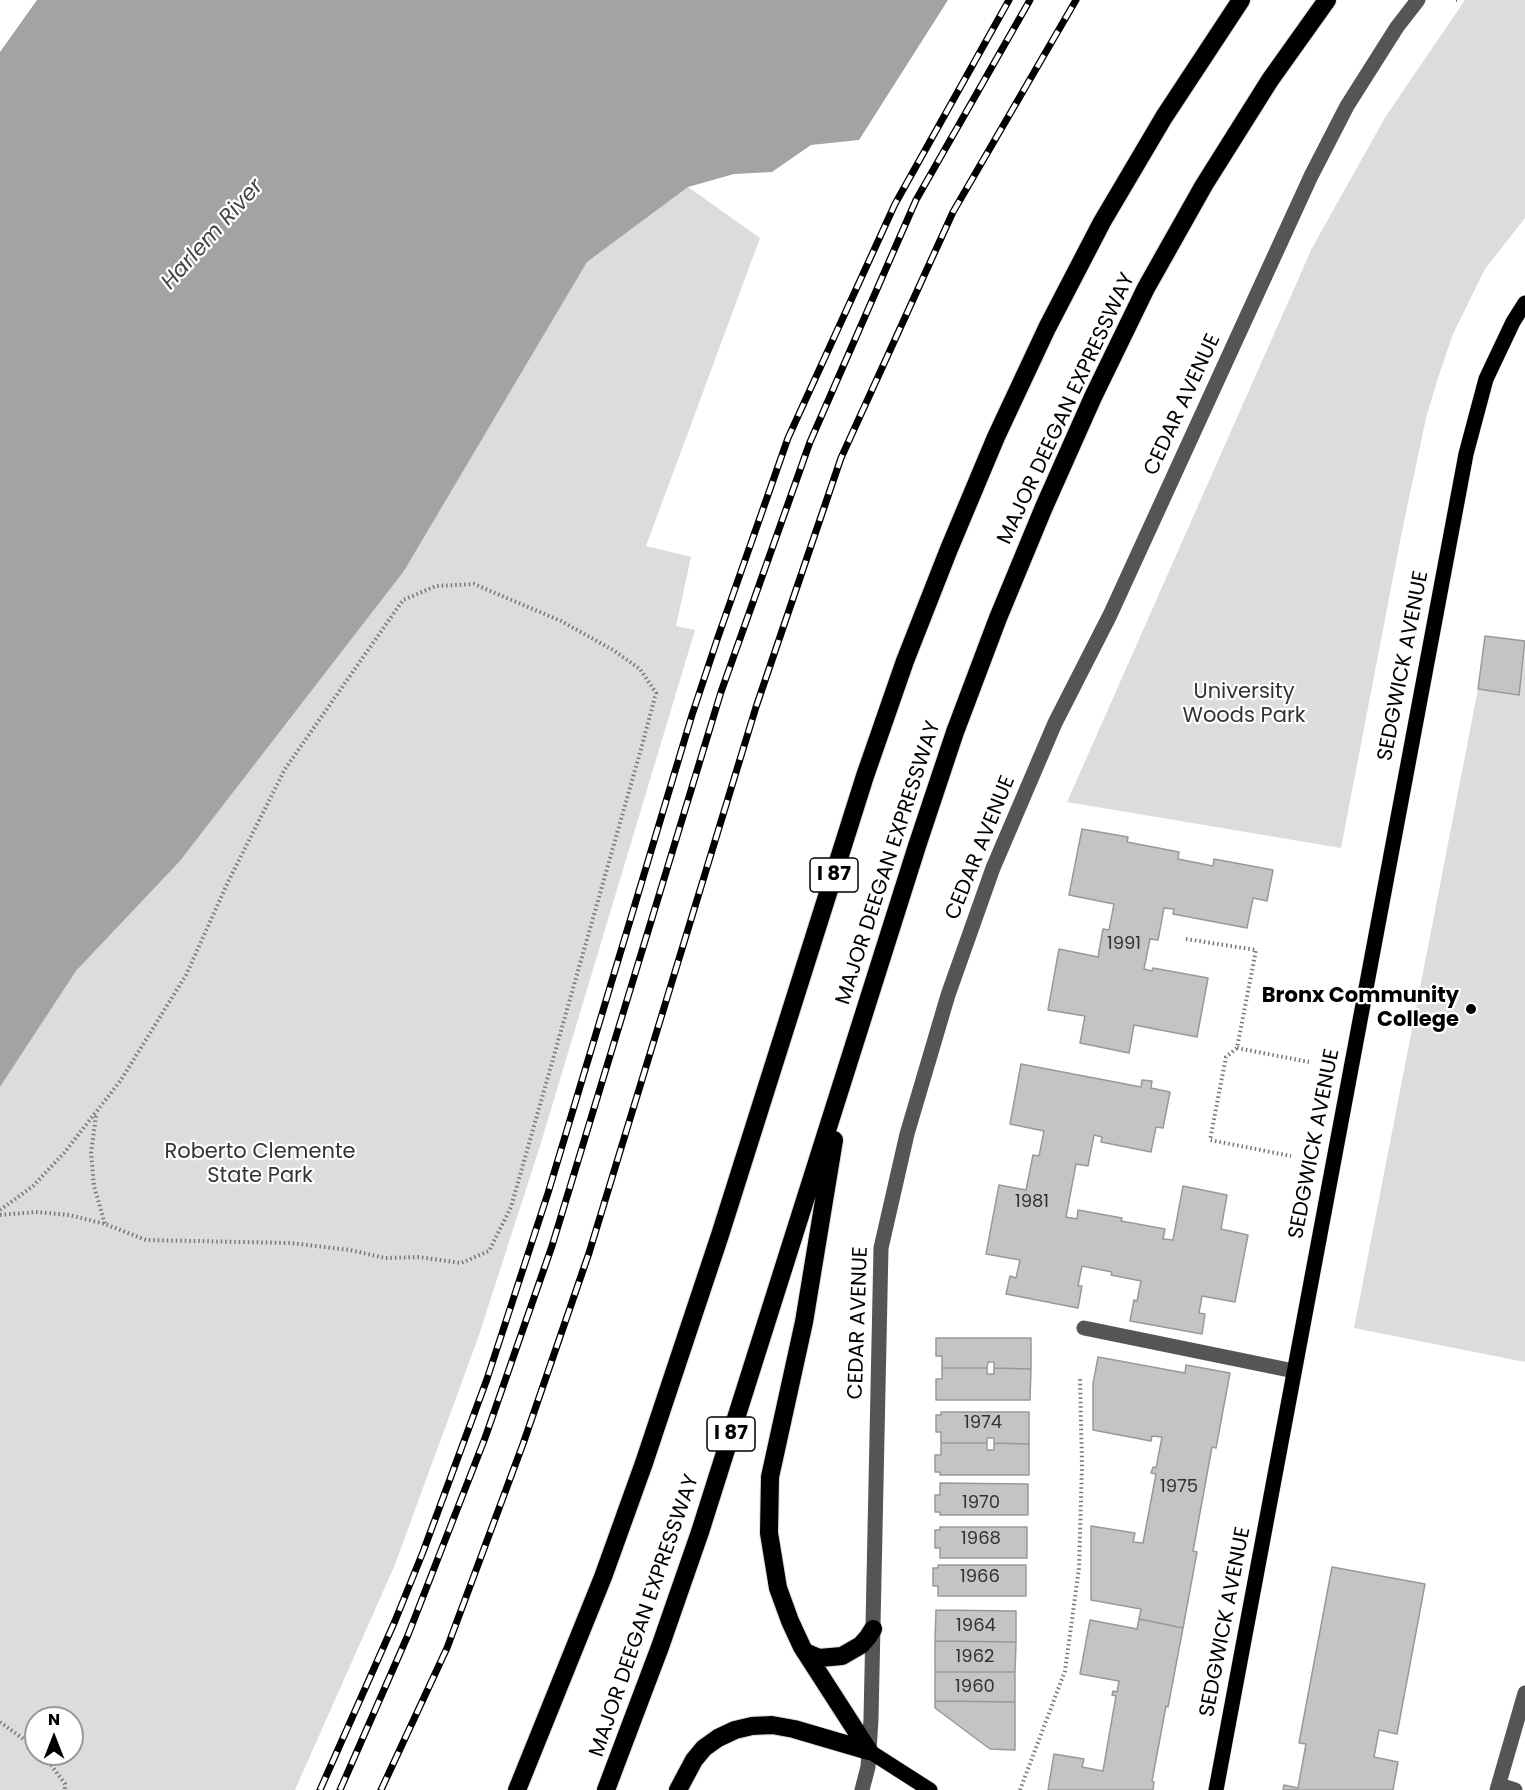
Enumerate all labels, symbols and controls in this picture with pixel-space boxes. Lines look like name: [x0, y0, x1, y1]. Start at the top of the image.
water label: Harlem River: [157, 174, 269, 296]
street label: MAJOR DEEGAN EXPRESSWAY: [993, 269, 1141, 549]
street label: CEDAR AVENUE: [1139, 330, 1227, 480]
street label: SEDGWICK AVENUE: [1373, 569, 1435, 763]
park label: University Woods Park: [1182, 680, 1306, 730]
street label: MAJOR DEEGAN EXPRESSWAY: [831, 718, 947, 1008]
street label: CEDAR AVENUE: [941, 772, 1021, 924]
road number: I 87: [810, 858, 858, 892]
house number: 1991: [1107, 933, 1141, 955]
place label: Bronx Community College: [1262, 984, 1459, 1034]
marker: Bronx Community College: [1464, 1002, 1478, 1016]
street label: SEDGWICK AVENUE: [1284, 1047, 1346, 1241]
park label: Roberto Clemente State Park: [164, 1140, 356, 1190]
house number: 1981: [1015, 1191, 1049, 1213]
street label: CEDAR AVENUE: [844, 1246, 874, 1400]
house number: 1974: [964, 1412, 1002, 1434]
road number: I 87: [707, 1417, 755, 1451]
street label: MAJOR DEEGAN EXPRESSWAY: [585, 1472, 705, 1760]
house number: 1975: [1160, 1476, 1198, 1498]
house number: 1970: [962, 1492, 1000, 1514]
street label: SEDGWICK AVENUE: [1195, 1525, 1257, 1719]
house number: 1968: [961, 1528, 1001, 1550]
house number: 1966: [960, 1566, 1000, 1588]
house number: 1964: [956, 1615, 996, 1637]
house number: 1962: [956, 1646, 994, 1668]
house number: 1960: [955, 1676, 995, 1698]
north arrow: [24, 1706, 84, 1766]
text: N: [48, 1708, 60, 1731]

